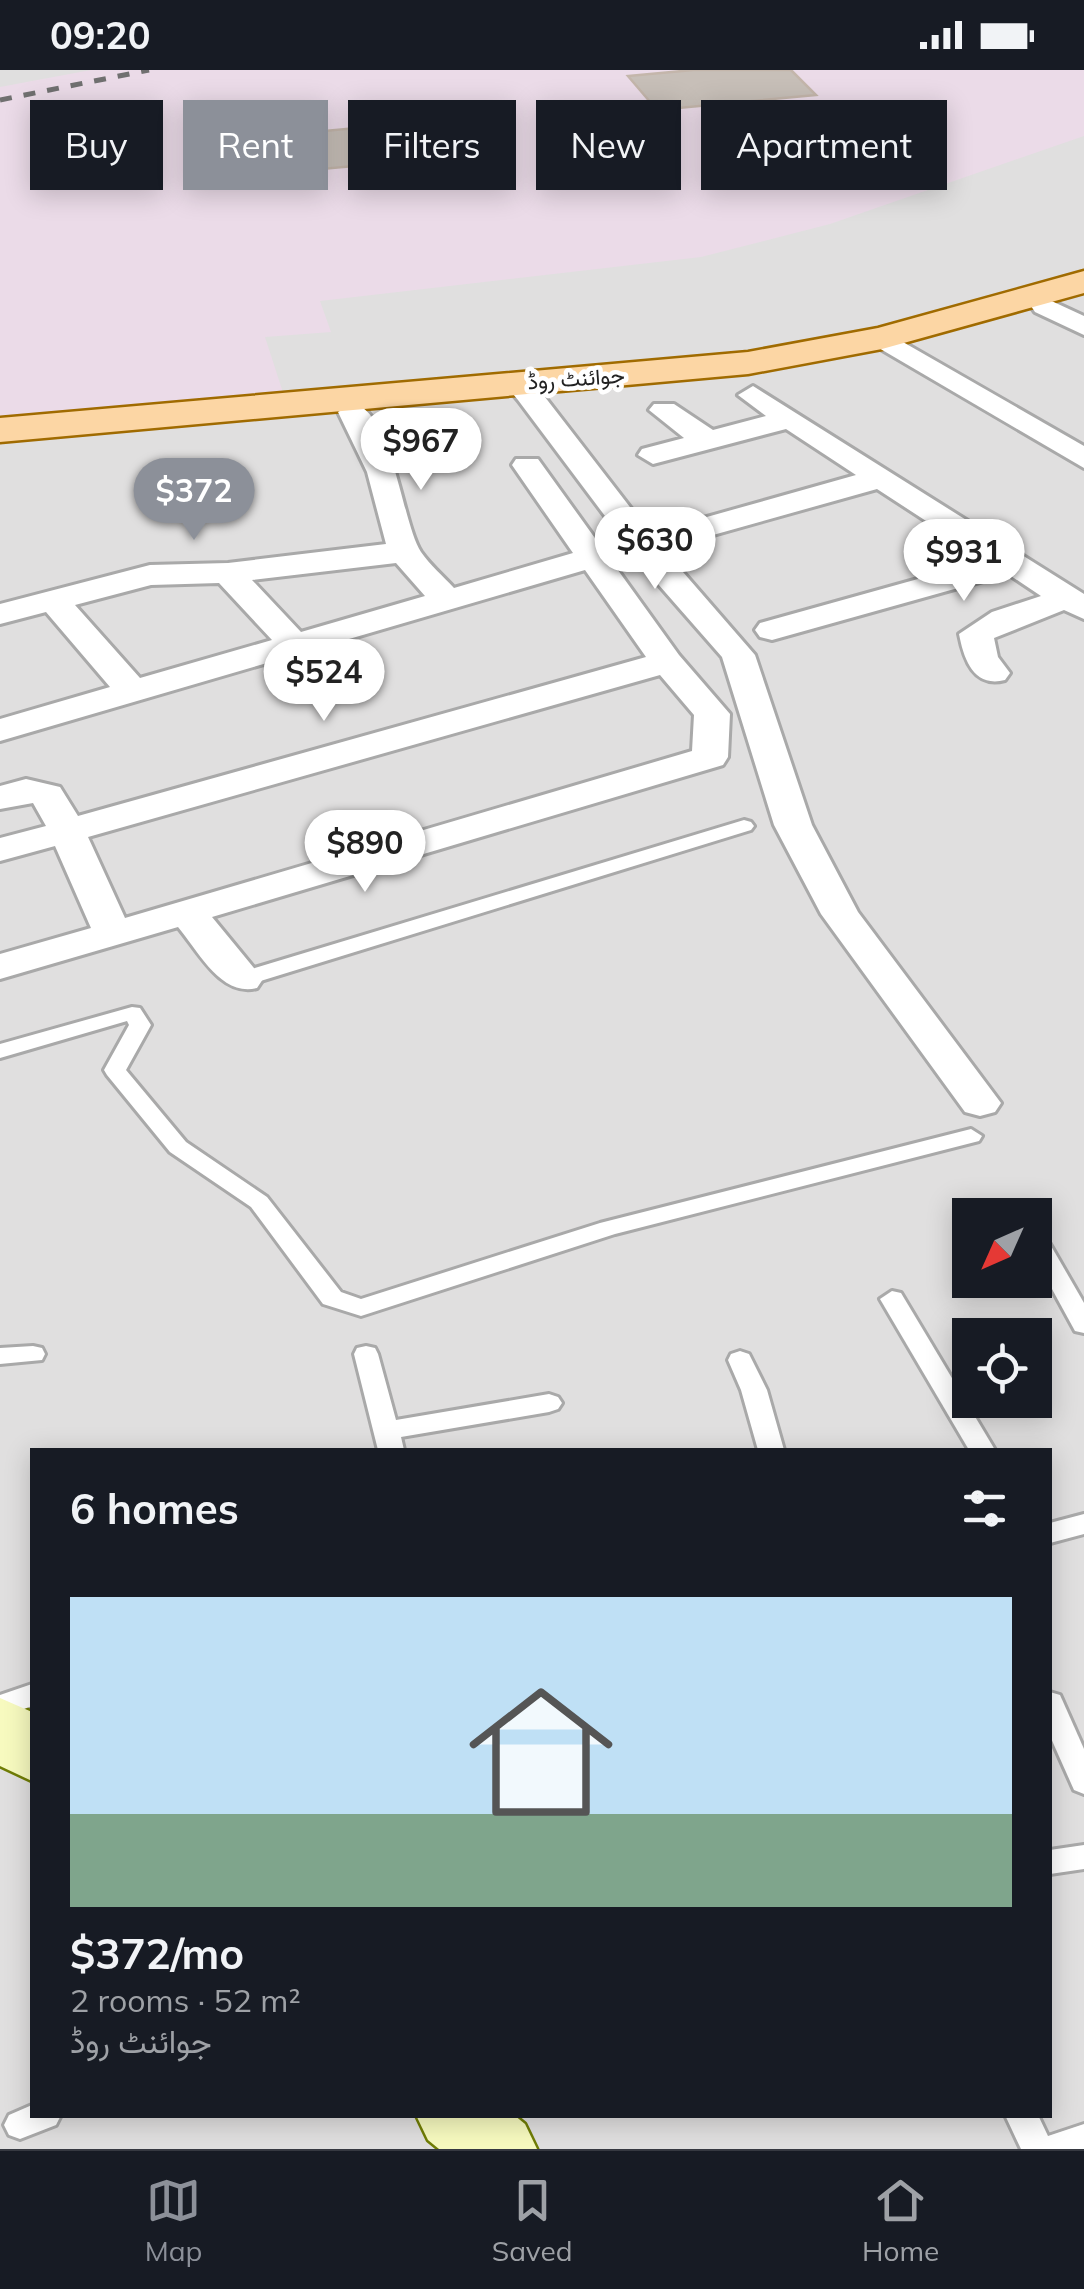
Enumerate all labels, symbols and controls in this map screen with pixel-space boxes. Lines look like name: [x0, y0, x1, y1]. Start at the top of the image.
text: 09:20: [50, 11, 151, 59]
chip: Buy: [30, 100, 163, 190]
chip: Rent: [183, 100, 328, 190]
chip: Filters: [348, 100, 516, 190]
chip: New: [536, 100, 681, 190]
chip: Apartment: [701, 100, 947, 190]
street label: جوائنٹ روڈ: [526, 361, 626, 395]
pin: $967: [362, 408, 480, 493]
text: $967: [383, 420, 459, 460]
pin: $372: [135, 458, 253, 543]
text: $372: [156, 470, 232, 510]
pin: $630: [596, 507, 714, 592]
text: $630: [617, 519, 693, 559]
pin: $931: [905, 519, 1023, 604]
text: $931: [926, 531, 1002, 571]
pin: $524: [265, 639, 383, 724]
text: $524: [286, 651, 362, 691]
pin: $890: [306, 810, 424, 895]
text: $890: [327, 822, 403, 862]
north arrow: [952, 1198, 1052, 1298]
map controls: [952, 1198, 1052, 1418]
button: locate: [952, 1318, 1052, 1418]
icon: filters: [957, 1481, 1012, 1536]
text: 6 homes: [70, 1482, 239, 1535]
icon: home: [451, 1662, 631, 1842]
text: $372/mo: [70, 1927, 244, 1980]
text: 2 rooms · 52 m²: [70, 1980, 301, 2020]
text: جوائنٹ روڈ: [70, 2021, 212, 2061]
tab: Map: [145, 2173, 202, 2268]
tab: Saved: [492, 2173, 573, 2268]
tab: Home: [862, 2173, 939, 2268]

